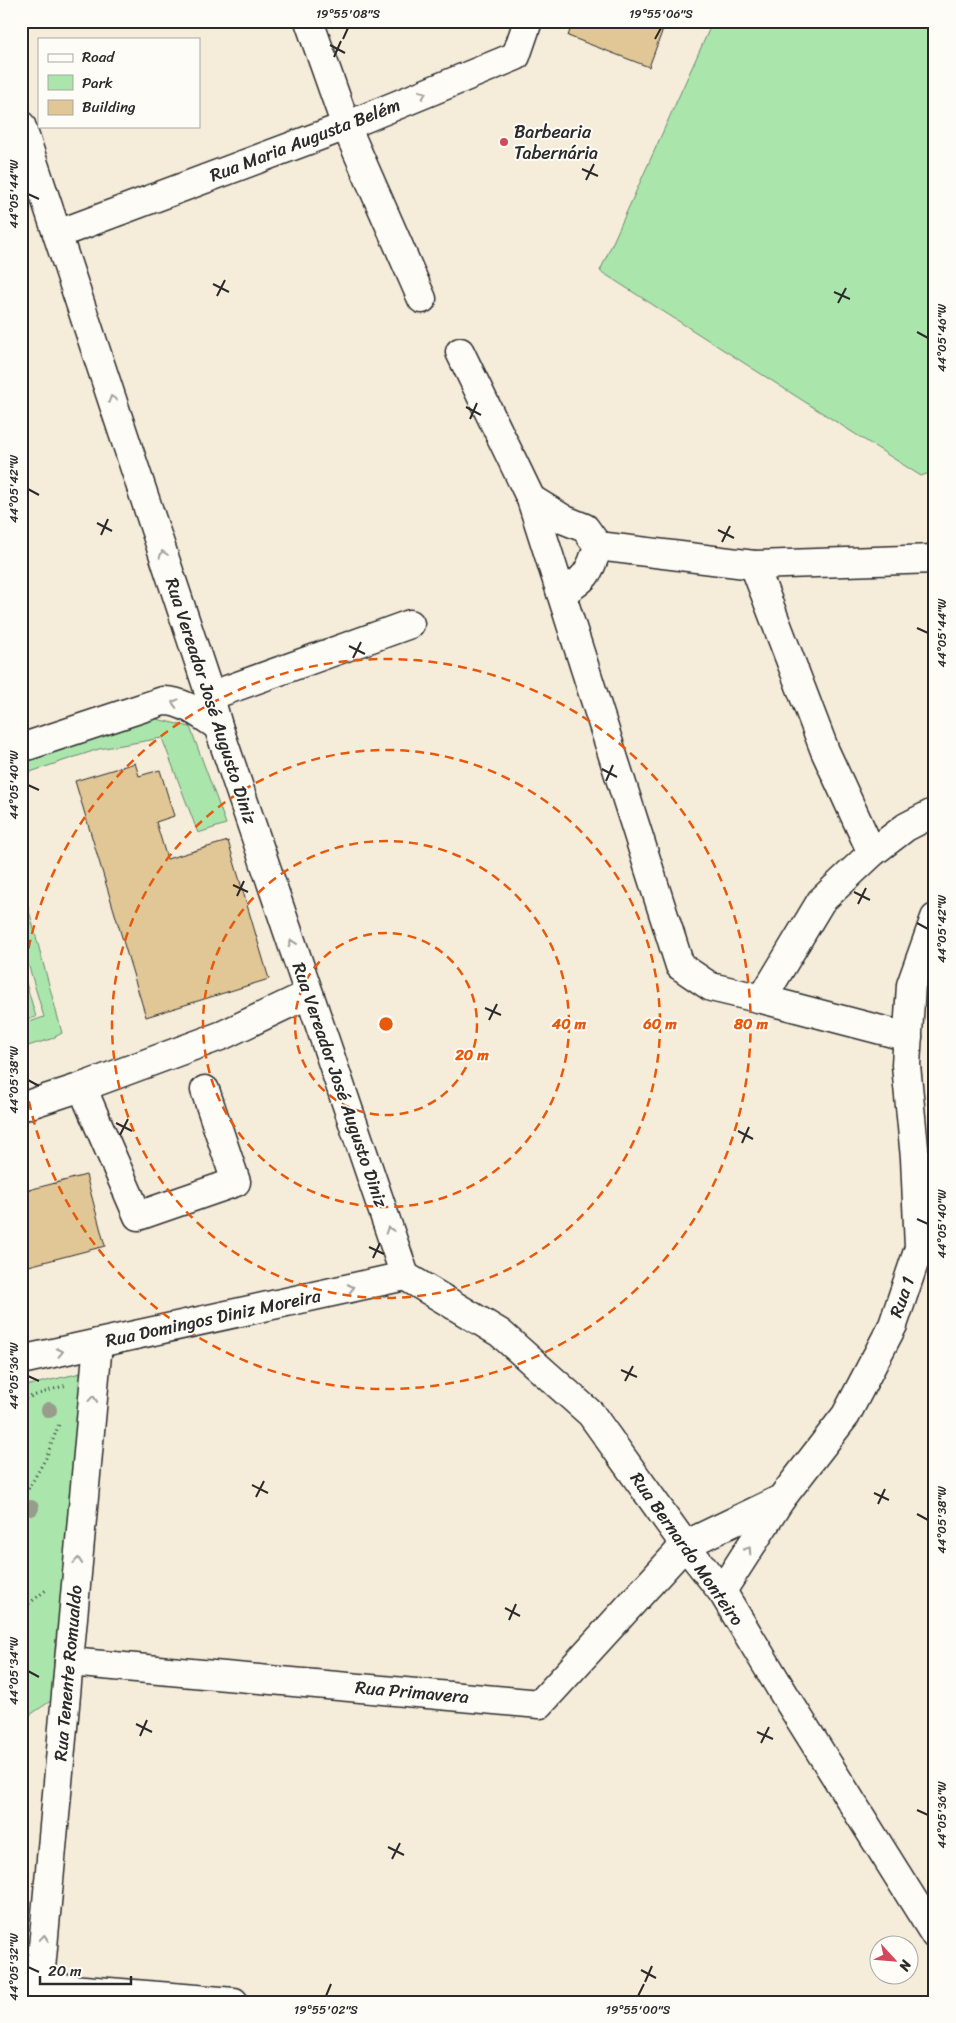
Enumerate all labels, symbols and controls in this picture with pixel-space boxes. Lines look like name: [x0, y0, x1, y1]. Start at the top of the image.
text: 19°55'08"S: [316, 3, 381, 25]
text: 19°55'06"S: [629, 3, 693, 25]
legend: [38, 38, 200, 128]
text: Road: [82, 44, 115, 70]
text: Park: [82, 70, 113, 96]
street label: Rua Maria Augusta Belém: [205, 89, 405, 191]
one-way arrow: [418, 90, 427, 100]
text: Building: [82, 94, 136, 120]
place label: Barbearia Tabernária: [514, 116, 598, 169]
marker: Barbearia Tabernária: [498, 136, 510, 148]
text: 44°05'44"W: [3, 159, 25, 228]
text: 44°05'46"W: [931, 303, 953, 372]
one-way arrow: [108, 396, 118, 404]
text: 44°05'42"W: [3, 454, 25, 523]
one-way arrow: [159, 550, 169, 558]
street label: Rua Vereador José Augusto Diniz: [156, 573, 266, 829]
text: 44°05'44"W: [931, 598, 953, 667]
one-way arrow: [171, 698, 179, 709]
text: 44°05'40"W: [3, 750, 25, 819]
text: 44°05'42"W: [931, 894, 953, 963]
one-way arrow: [288, 939, 298, 948]
street label: Rua Vereador José Augusto Diniz: [283, 958, 397, 1213]
text: 40 m: [551, 1011, 587, 1037]
text: 60 m: [642, 1011, 677, 1037]
text: 80 m: [733, 1011, 768, 1037]
centre of rings: [377, 1015, 395, 1033]
text: 20 m: [454, 1042, 489, 1068]
text: 44°05'38"W: [3, 1045, 25, 1114]
text: 44°05'40"W: [931, 1189, 953, 1258]
one-way arrow: [385, 1226, 395, 1234]
street label: Rua 1: [880, 1272, 924, 1322]
street label: Rua Domingos Diniz Moreira: [102, 1279, 324, 1356]
one-way arrow: [346, 1283, 355, 1293]
text: 44°05'36"W: [3, 1342, 25, 1410]
one-way arrow: [55, 1347, 64, 1358]
one-way arrow: [87, 1395, 98, 1403]
street label: Rua Bernardo Monteiro: [622, 1465, 752, 1633]
text: 44°05'38"W: [931, 1485, 953, 1554]
one-way arrow: [742, 1546, 751, 1556]
one-way arrow: [72, 1556, 83, 1564]
street label: Rua Tenente Romualdo: [44, 1584, 92, 1762]
text: 44°05'34"W: [3, 1636, 25, 1705]
street label: Rua Primavera: [354, 1671, 470, 1713]
text: 44°05'36"W: [931, 1781, 953, 1849]
text: 44°05'32"W: [3, 1933, 25, 2001]
one-way arrow: [38, 1934, 49, 1942]
north arrow: [868, 1936, 918, 1986]
scale bar: [40, 1953, 131, 1985]
text: N: [892, 1955, 919, 1976]
text: 20 m: [48, 1958, 82, 1984]
text: 19°55'02"S: [294, 1999, 358, 2021]
text: 19°55'00"S: [606, 1999, 671, 2021]

